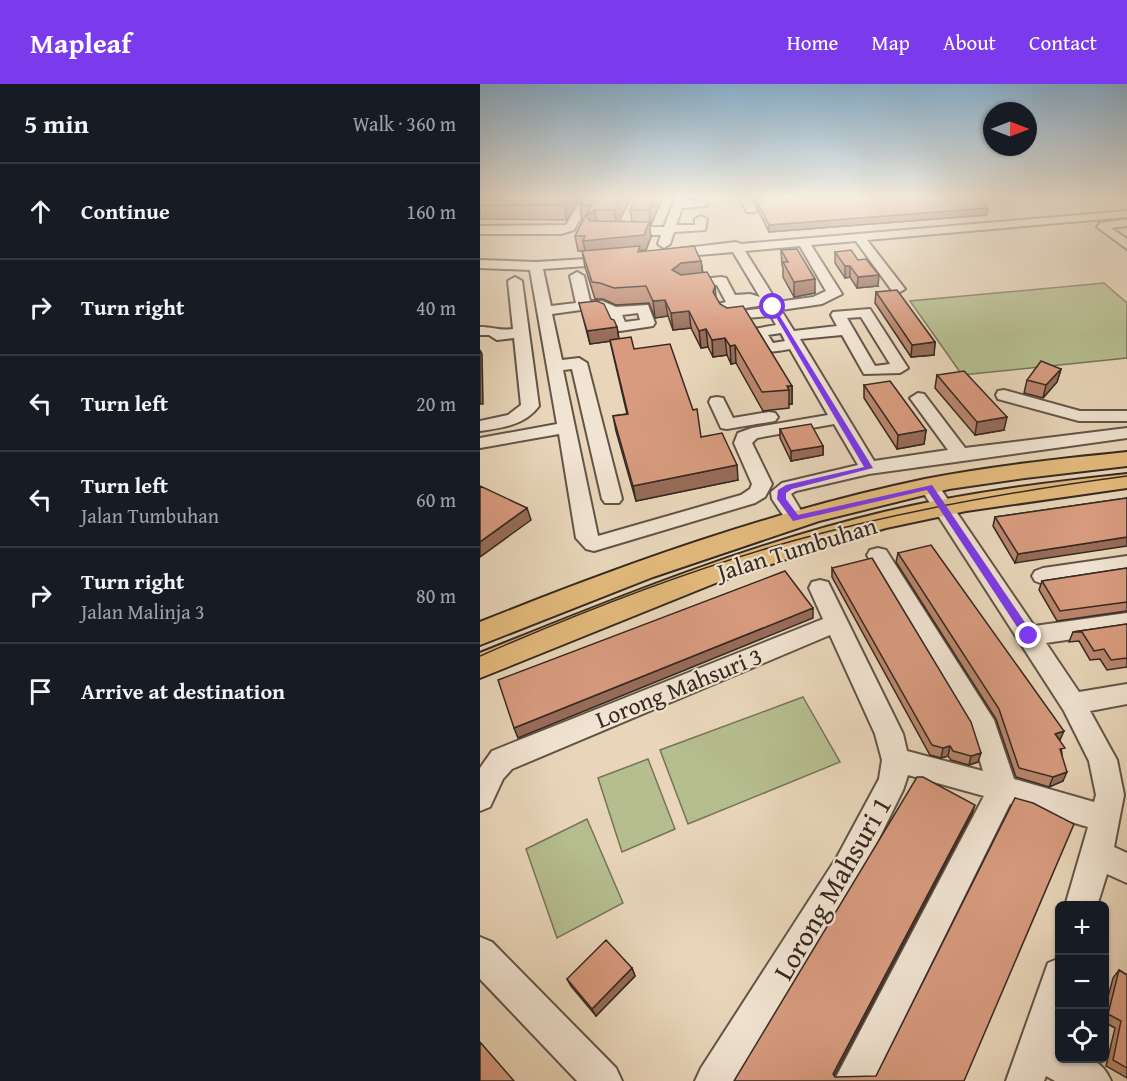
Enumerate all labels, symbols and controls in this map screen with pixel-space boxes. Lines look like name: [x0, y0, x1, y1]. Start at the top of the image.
text: Mapleaf: [30, 22, 131, 63]
text: Home: [787, 27, 838, 58]
text: Map: [871, 27, 910, 58]
text: About: [943, 27, 996, 58]
text: Contact: [1029, 27, 1097, 58]
north arrow: [983, 102, 1037, 156]
text: 5 min: [24, 104, 89, 143]
text: Walk · 360 m: [353, 109, 456, 138]
icon: ahead: [24, 195, 57, 228]
text: Continue: [81, 195, 170, 227]
text: 160 m: [406, 197, 456, 226]
icon: right: [24, 291, 57, 324]
text: Turn right: [81, 291, 184, 323]
text: 40 m: [416, 293, 456, 322]
route start: [759, 293, 785, 319]
icon: left: [24, 387, 57, 420]
text: Turn left: [81, 387, 168, 419]
text: 20 m: [416, 389, 456, 418]
text: Turn left: [81, 469, 168, 501]
icon: left: [24, 483, 57, 516]
text: 60 m: [416, 485, 456, 514]
text: Jalan Tumbuhan: [81, 501, 219, 530]
street label: Jalan Tumbuhan: [710, 507, 882, 590]
text: Turn right: [81, 565, 184, 597]
icon: right: [24, 579, 57, 612]
text: 80 m: [416, 581, 456, 610]
text: Jalan Malinja 3: [81, 597, 205, 626]
route end: [1015, 622, 1041, 648]
street label: Lorong Mahsuri 3: [590, 638, 767, 737]
icon: arrive: [24, 675, 57, 708]
text: Arrive at destination: [81, 675, 285, 707]
street label: Lorong Mahsuri 1: [762, 788, 901, 987]
map controls: [1055, 901, 1109, 1063]
button: +: [1055, 901, 1109, 955]
button: −: [1055, 955, 1109, 1009]
button: locate: [1055, 1009, 1109, 1063]

